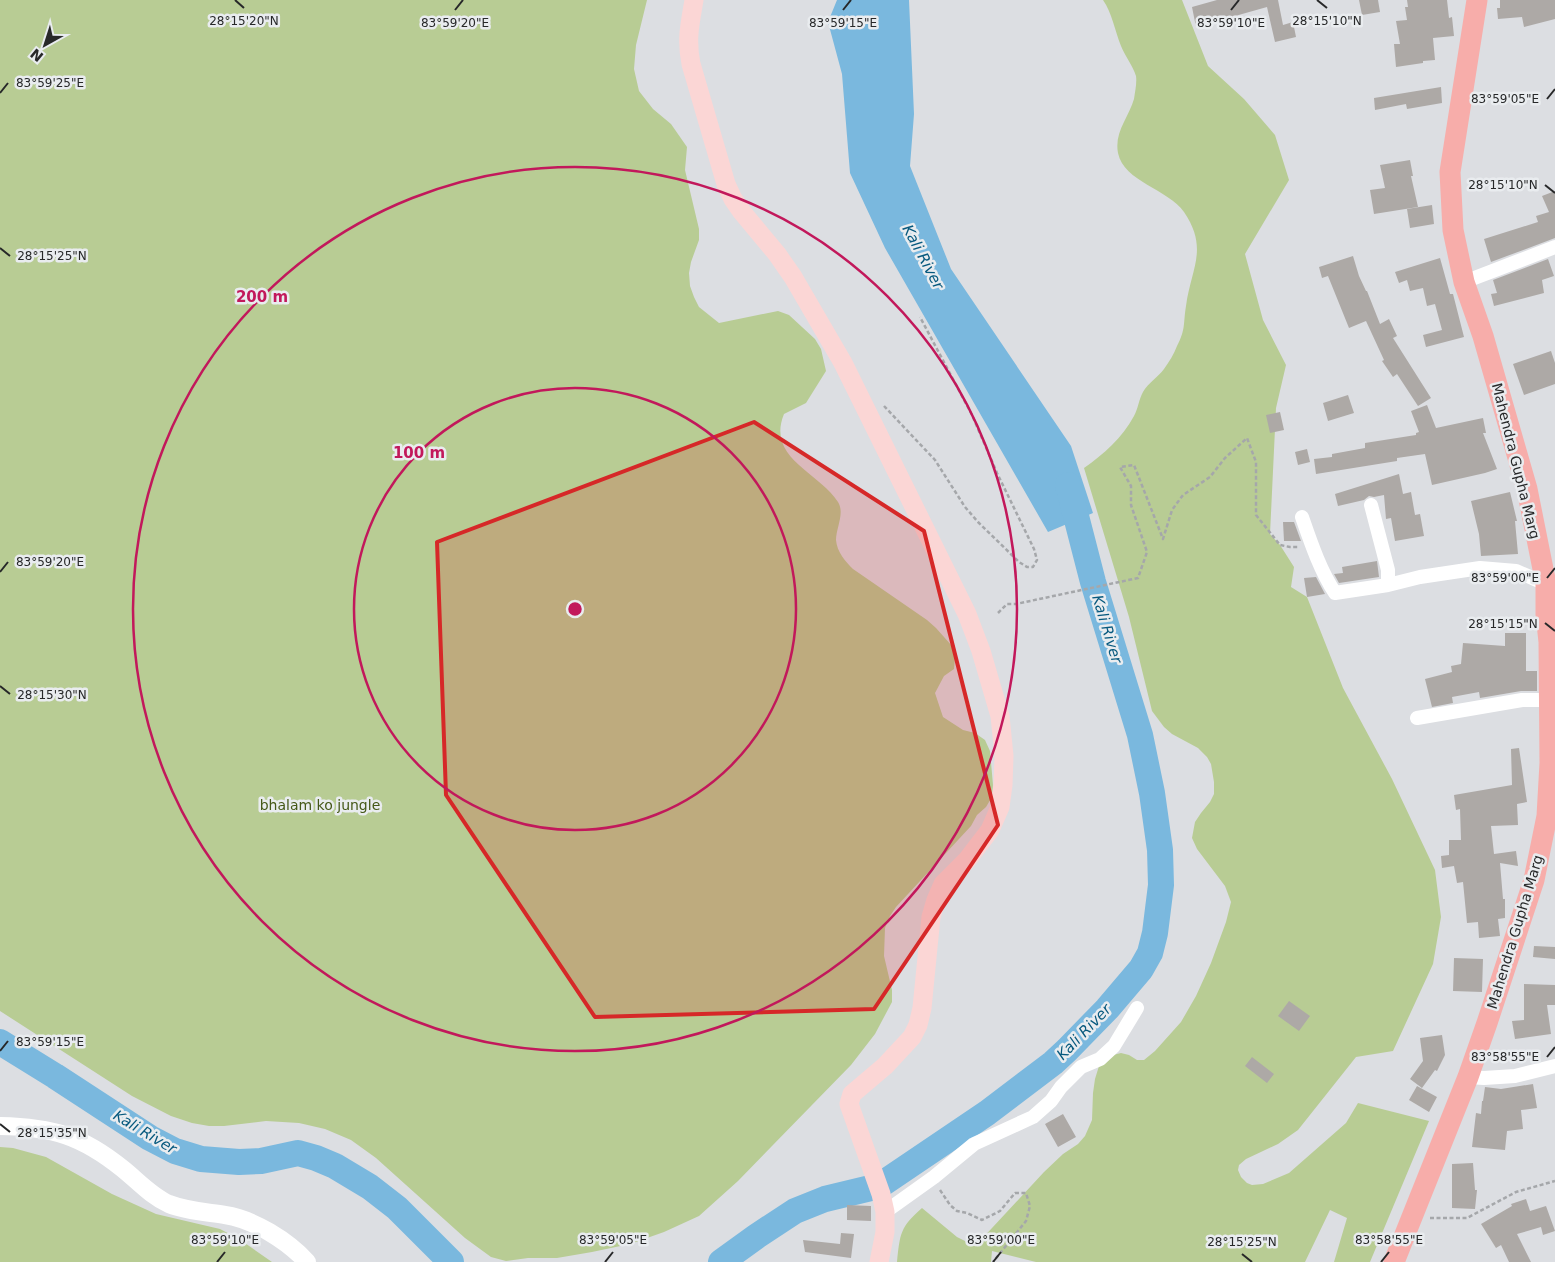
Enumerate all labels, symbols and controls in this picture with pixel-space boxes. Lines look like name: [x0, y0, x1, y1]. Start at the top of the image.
text: 28°15'20"N: [209, 14, 279, 28]
text: 28°15'10"N: [1292, 14, 1362, 28]
text: 83°59'20"E: [421, 16, 489, 30]
text: 83°59'15"E: [809, 16, 877, 30]
text: 83°59'10"E: [1197, 16, 1265, 30]
north arrow: [20, 20, 70, 70]
text: N: [27, 45, 46, 65]
text: 83°59'25"E: [16, 76, 84, 90]
text: 83°59'05"E: [1471, 92, 1539, 106]
text: 28°15'10"N: [1468, 178, 1538, 192]
water label: Kali River: [899, 222, 948, 293]
text: 28°15'25"N: [17, 249, 87, 263]
text: 200 m: [236, 288, 288, 306]
street label: Mahendra Gupha Marg: [1489, 381, 1543, 541]
text: 100 m: [393, 444, 445, 462]
text: 83°59'20"E: [16, 555, 84, 569]
text: 83°59'00"E: [1471, 571, 1539, 585]
water label: Kali River: [1088, 593, 1126, 666]
centre of rings: [566, 600, 584, 618]
text: 28°15'15"N: [1468, 617, 1538, 631]
text: 28°15'30"N: [17, 688, 87, 702]
park label: bhalam ko jungle: [260, 797, 380, 813]
street label: Mahendra Gupha Marg: [1484, 853, 1546, 1011]
water label: Kali River: [1053, 1000, 1116, 1064]
text: 83°59'15"E: [16, 1035, 84, 1049]
text: 83°58'55"E: [1471, 1050, 1539, 1064]
water label: Kali River: [110, 1106, 181, 1158]
text: 28°15'35"N: [17, 1126, 87, 1140]
text: 83°59'10"E: [191, 1233, 259, 1247]
text: 83°59'05"E: [579, 1233, 647, 1247]
text: 83°59'00"E: [967, 1233, 1035, 1247]
text: 83°58'55"E: [1355, 1233, 1423, 1247]
text: 28°15'25"N: [1207, 1235, 1277, 1249]

